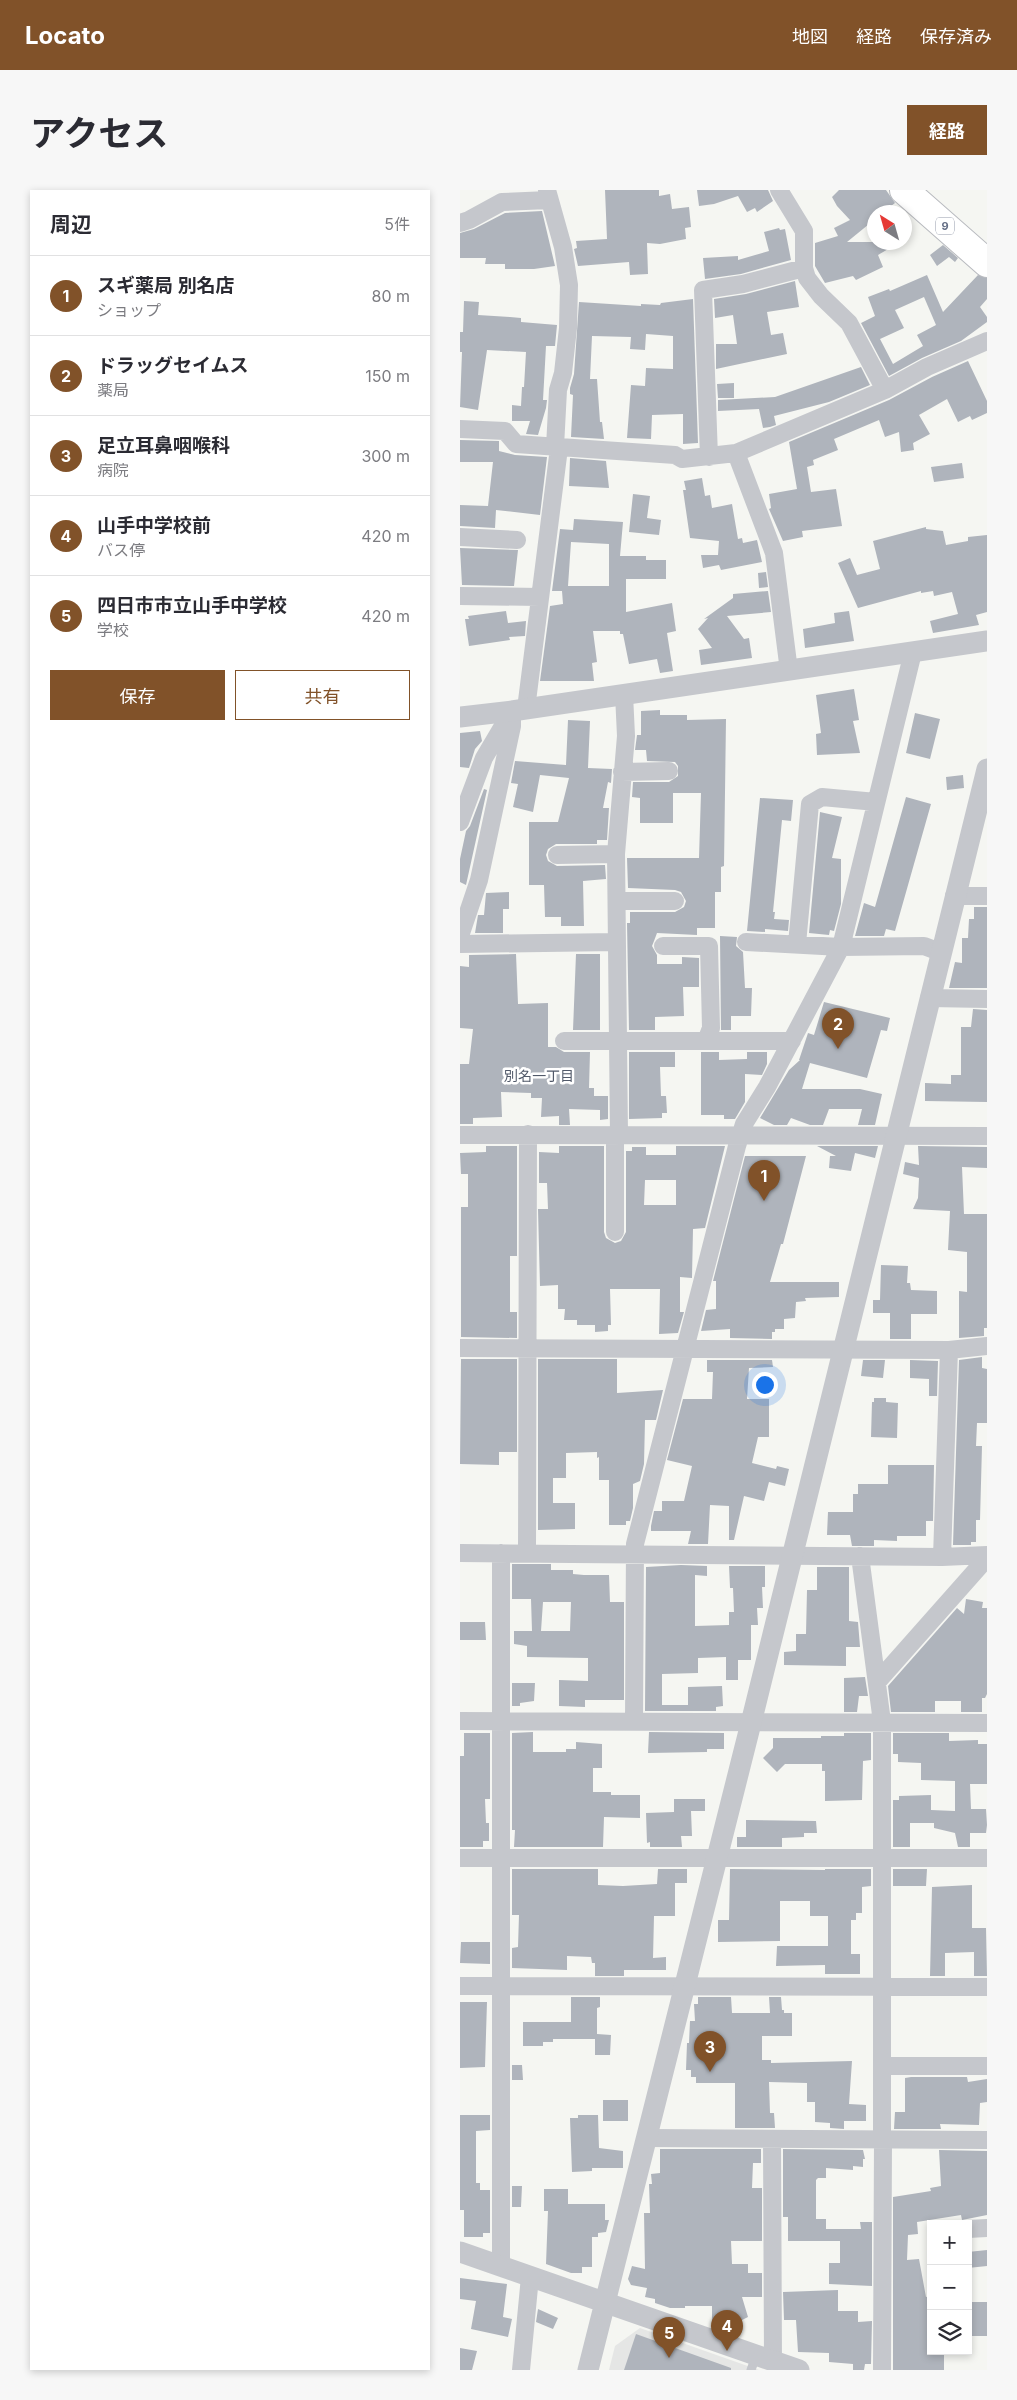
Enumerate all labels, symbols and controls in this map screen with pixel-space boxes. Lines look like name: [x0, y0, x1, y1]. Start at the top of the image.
text: Locato: [25, 21, 105, 50]
text: 地図: [792, 26, 828, 47]
text: 経路: [856, 26, 892, 47]
text: 保存済み: [920, 26, 992, 47]
button: 経路: [907, 105, 987, 155]
text: アクセス: [30, 112, 168, 154]
north arrow: [867, 205, 912, 250]
text: 周辺: [50, 212, 92, 237]
text: 5件: [384, 214, 410, 234]
road number: 9: [936, 218, 954, 234]
text: スギ薬局 別名店: [97, 274, 235, 297]
text: 1: [63, 286, 69, 306]
text: 80 m: [371, 286, 410, 306]
text: ショップ: [97, 300, 161, 320]
text: ドラッグセイムス: [97, 354, 249, 377]
text: 2: [61, 366, 71, 386]
text: 150 m: [365, 366, 410, 386]
text: 薬局: [97, 380, 129, 400]
text: 足立耳鼻咽喉科: [97, 434, 230, 457]
text: 3: [61, 446, 71, 466]
text: 300 m: [361, 446, 410, 466]
text: 病院: [97, 460, 129, 480]
text: 山手中学校前: [97, 514, 211, 537]
text: 4: [61, 526, 71, 546]
text: 420 m: [361, 526, 410, 546]
text: バス停: [97, 540, 145, 560]
text: 四日市市立山手中学校: [97, 594, 287, 617]
text: 5: [61, 606, 71, 626]
text: 420 m: [361, 606, 410, 626]
text: 学校: [97, 620, 129, 640]
button: 保存: [50, 670, 225, 720]
button: 共有: [235, 670, 410, 720]
pin: 2: [822, 1008, 854, 1049]
district label: 別名一丁目: [504, 1067, 574, 1084]
pin: 1: [748, 1160, 780, 1201]
your location: [752, 1372, 778, 1398]
pin: 3: [694, 2031, 726, 2072]
map controls: [927, 2220, 972, 2355]
button: +: [927, 2220, 972, 2265]
button: −: [927, 2265, 972, 2310]
pin: 4: [711, 2310, 743, 2351]
button: layers: [927, 2310, 972, 2355]
pin: 5: [653, 2317, 685, 2358]

